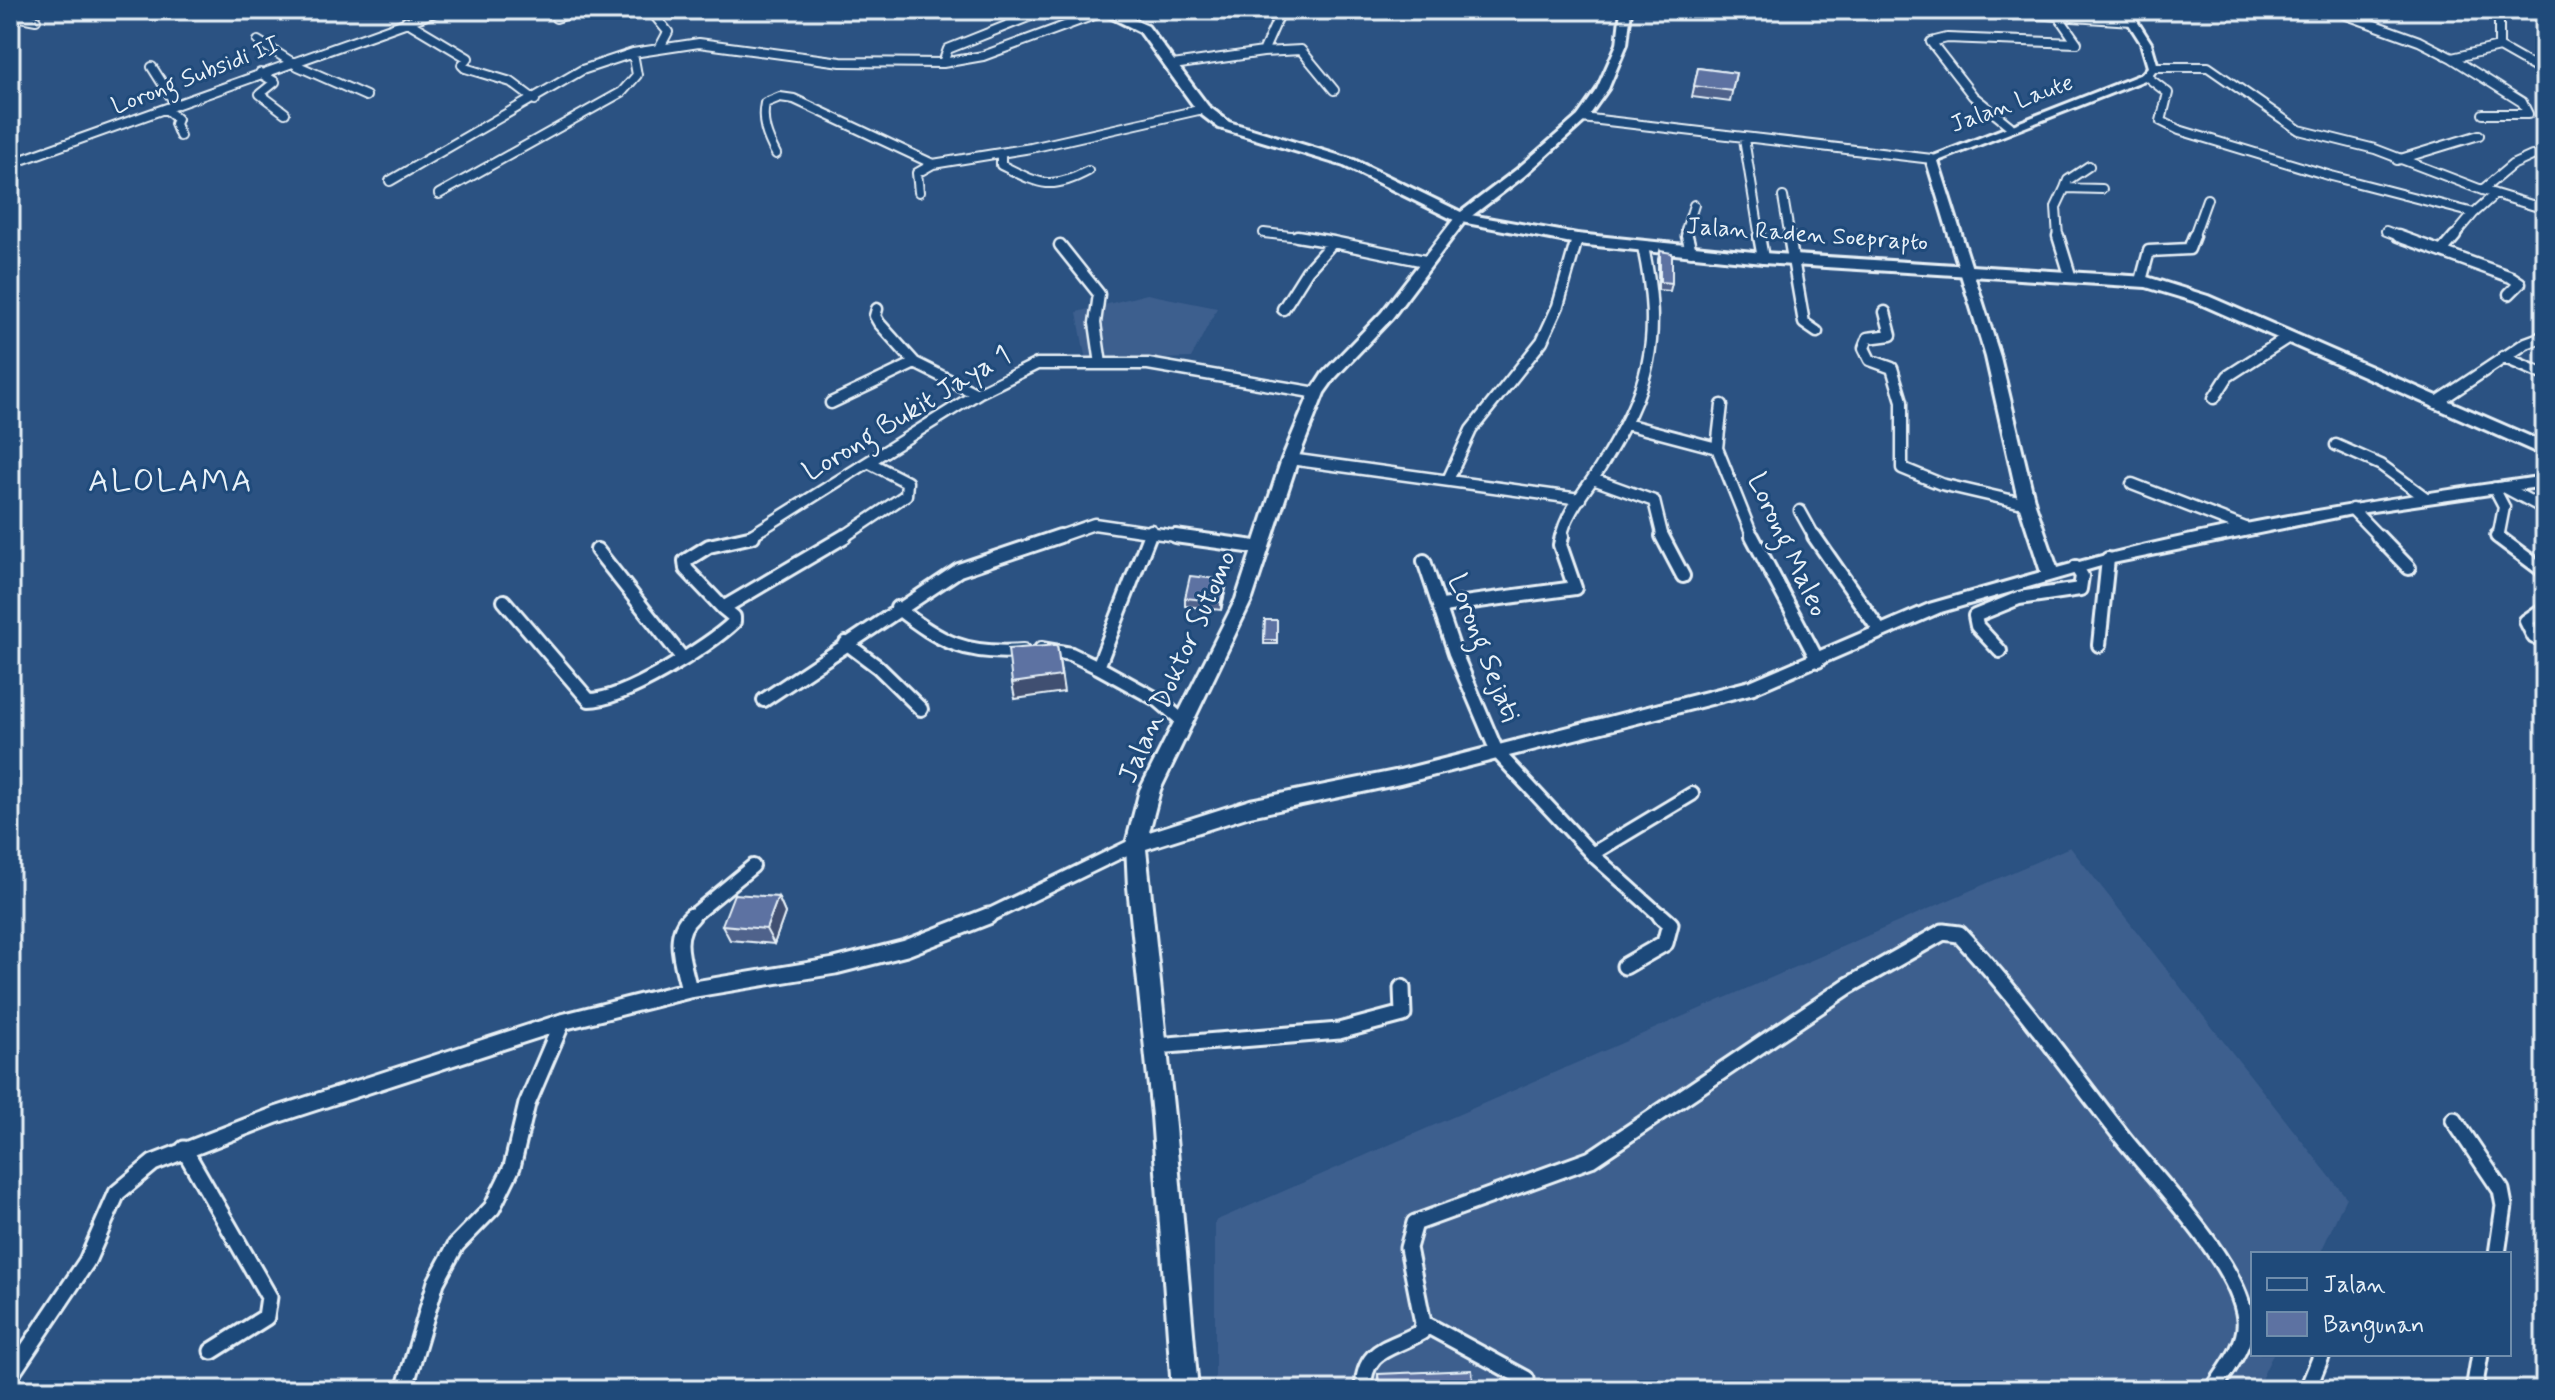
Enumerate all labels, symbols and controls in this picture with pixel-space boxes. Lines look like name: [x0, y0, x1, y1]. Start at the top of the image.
street label: Lorong Subsidi II: [107, 30, 286, 125]
street label: Jalan Laute: [1946, 67, 2078, 141]
street label: Jalan Raden Soeprapto: [1685, 211, 1929, 259]
street label: Lorong Bukit Jaya 1: [796, 337, 1019, 493]
district label: ALOLAMA: [88, 461, 254, 503]
street label: Lorong Maleo: [1735, 467, 1836, 624]
street label: Jalan Doktor Sutomo: [1110, 545, 1246, 789]
street label: Lorong Sejati: [1435, 569, 1528, 728]
legend: [2251, 1252, 2511, 1356]
text: Jalan: [2323, 1270, 2386, 1301]
text: Bangunan: [2323, 1310, 2424, 1343]

